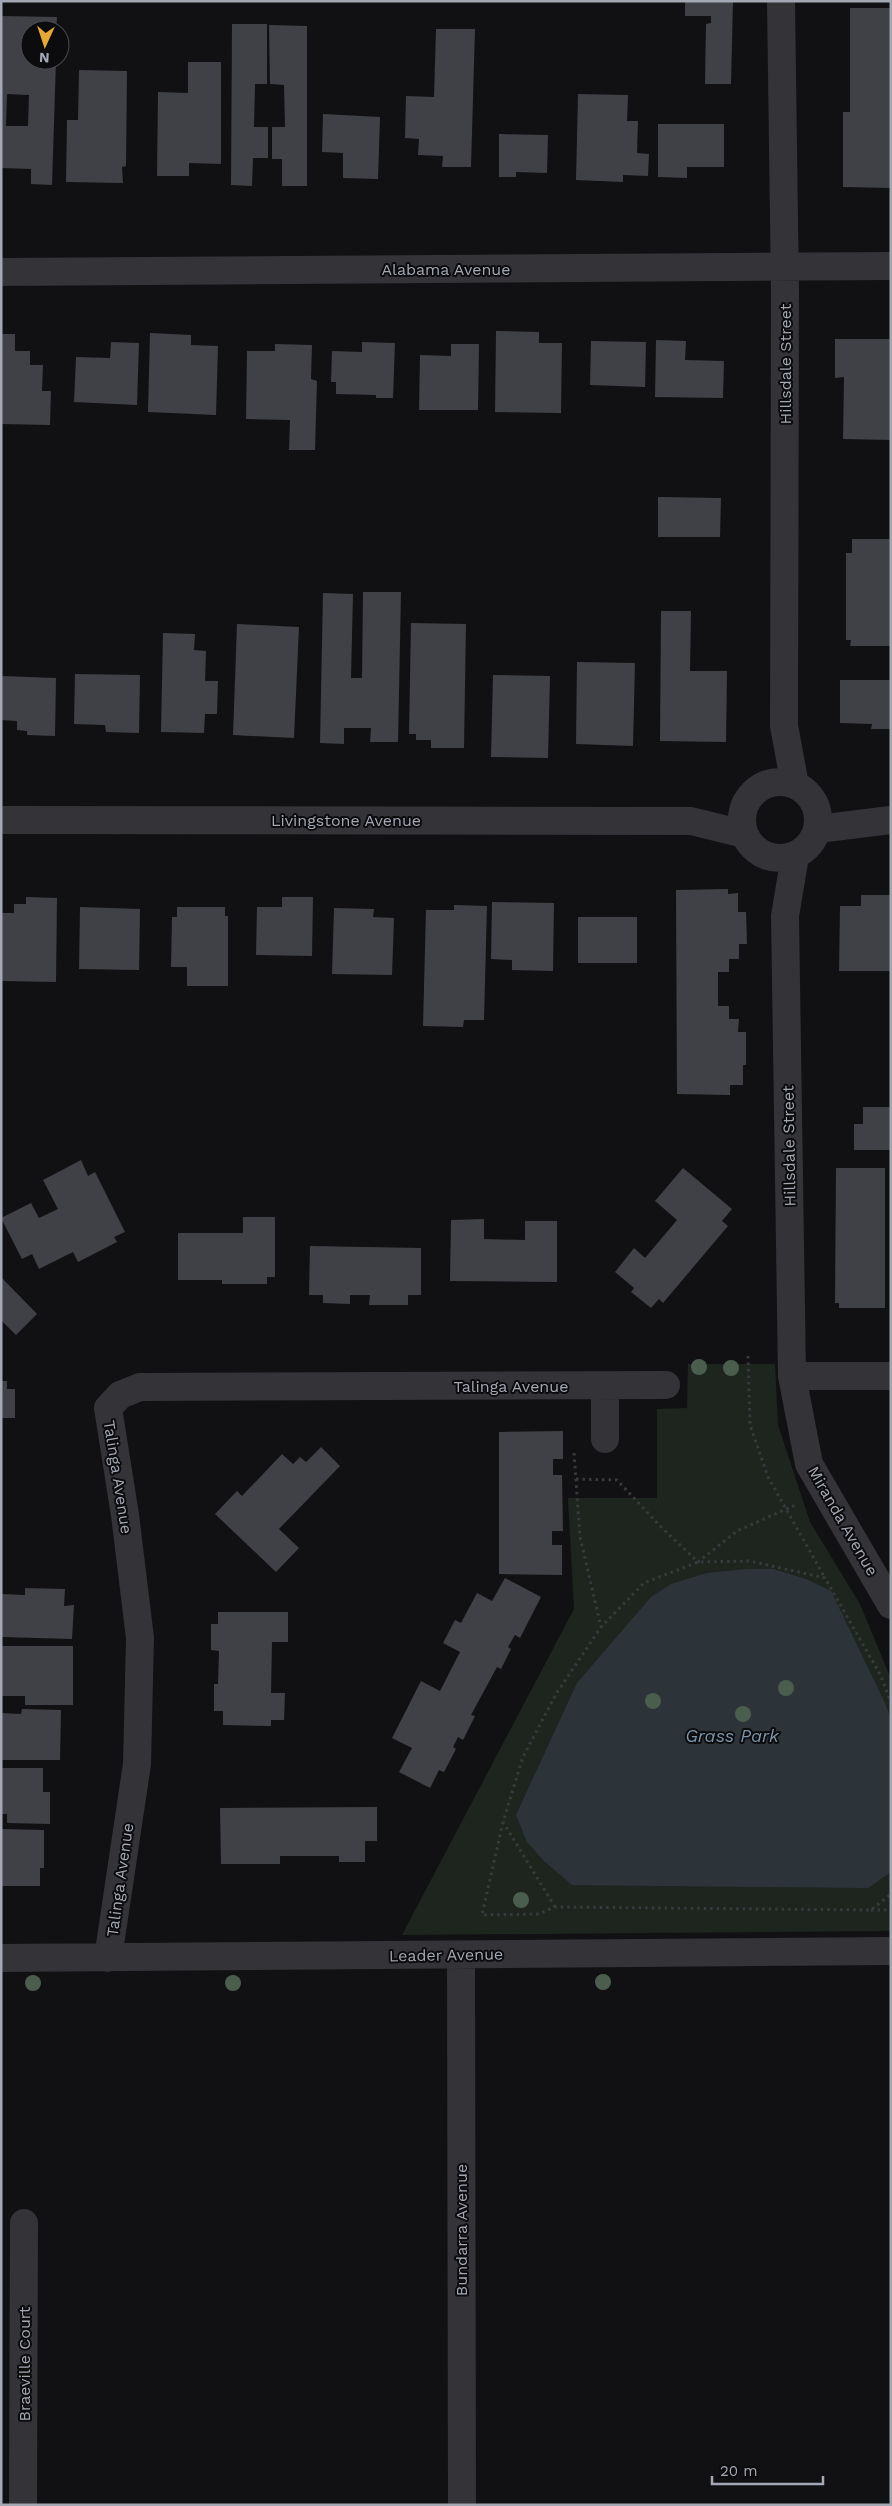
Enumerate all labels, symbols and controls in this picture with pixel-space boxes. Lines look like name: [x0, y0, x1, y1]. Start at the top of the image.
north arrow: [20, 20, 70, 70]
text: N: [39, 50, 50, 66]
street label: Alabama Avenue: [382, 260, 510, 279]
street label: Hillsdale Street: [776, 303, 795, 425]
street label: Livingstone Avenue: [271, 811, 421, 830]
street label: Hillsdale Street: [778, 1085, 800, 1207]
street label: Talinga Avenue: [454, 1377, 568, 1396]
street label: Talinga Avenue: [100, 1419, 136, 1535]
street label: Miranda Avenue: [804, 1463, 882, 1579]
water label: Grass Park: [685, 1725, 780, 1746]
street label: Talinga Avenue: [103, 1822, 137, 1938]
street label: Leader Avenue: [389, 1945, 503, 1965]
street label: Bundarra Avenue: [452, 2164, 471, 2296]
street label: Braeville Court: [15, 2306, 34, 2422]
scale bar: [712, 2454, 823, 2486]
text: 20 m: [720, 2462, 758, 2480]

